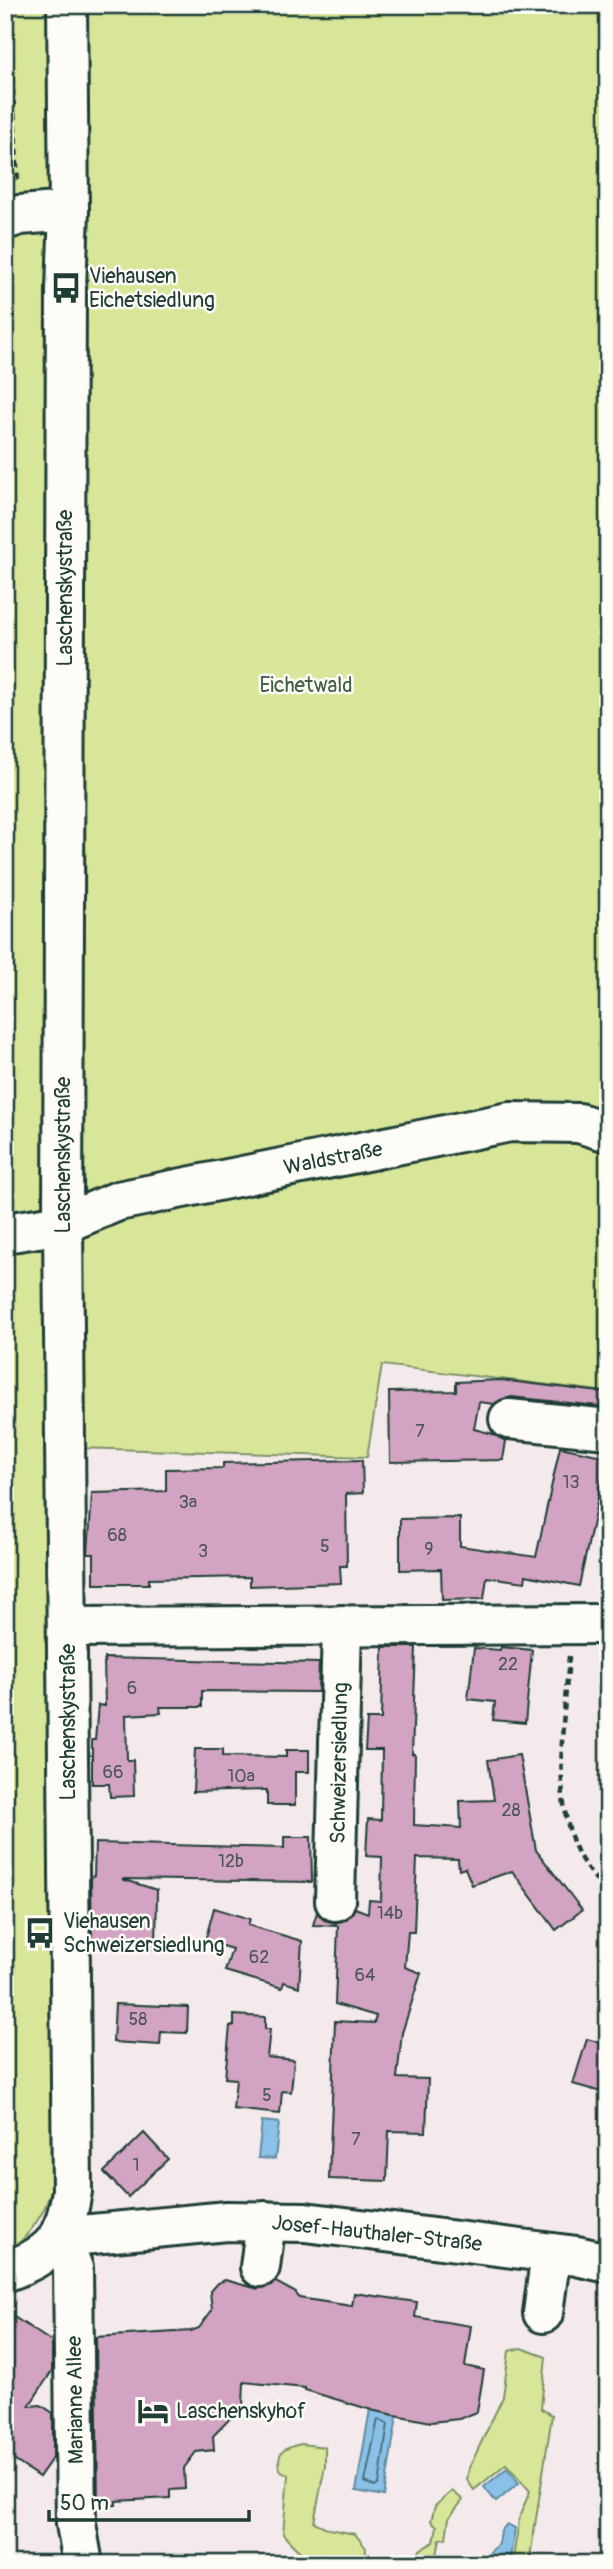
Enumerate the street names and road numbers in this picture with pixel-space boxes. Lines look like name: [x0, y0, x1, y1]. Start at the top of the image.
street label: Laschenskystraße: [52, 509, 79, 666]
street label: Laschenskystraße: [50, 1076, 77, 1233]
street label: Waldstraße: [281, 1136, 385, 1181]
street label: Laschenskystraße: [55, 1643, 82, 1800]
street label: Schweizersiedlung: [325, 1682, 354, 1844]
street label: Josef-Hauthaler-Straße: [270, 2209, 484, 2258]
street label: Marianne Allee: [61, 2335, 90, 2464]

